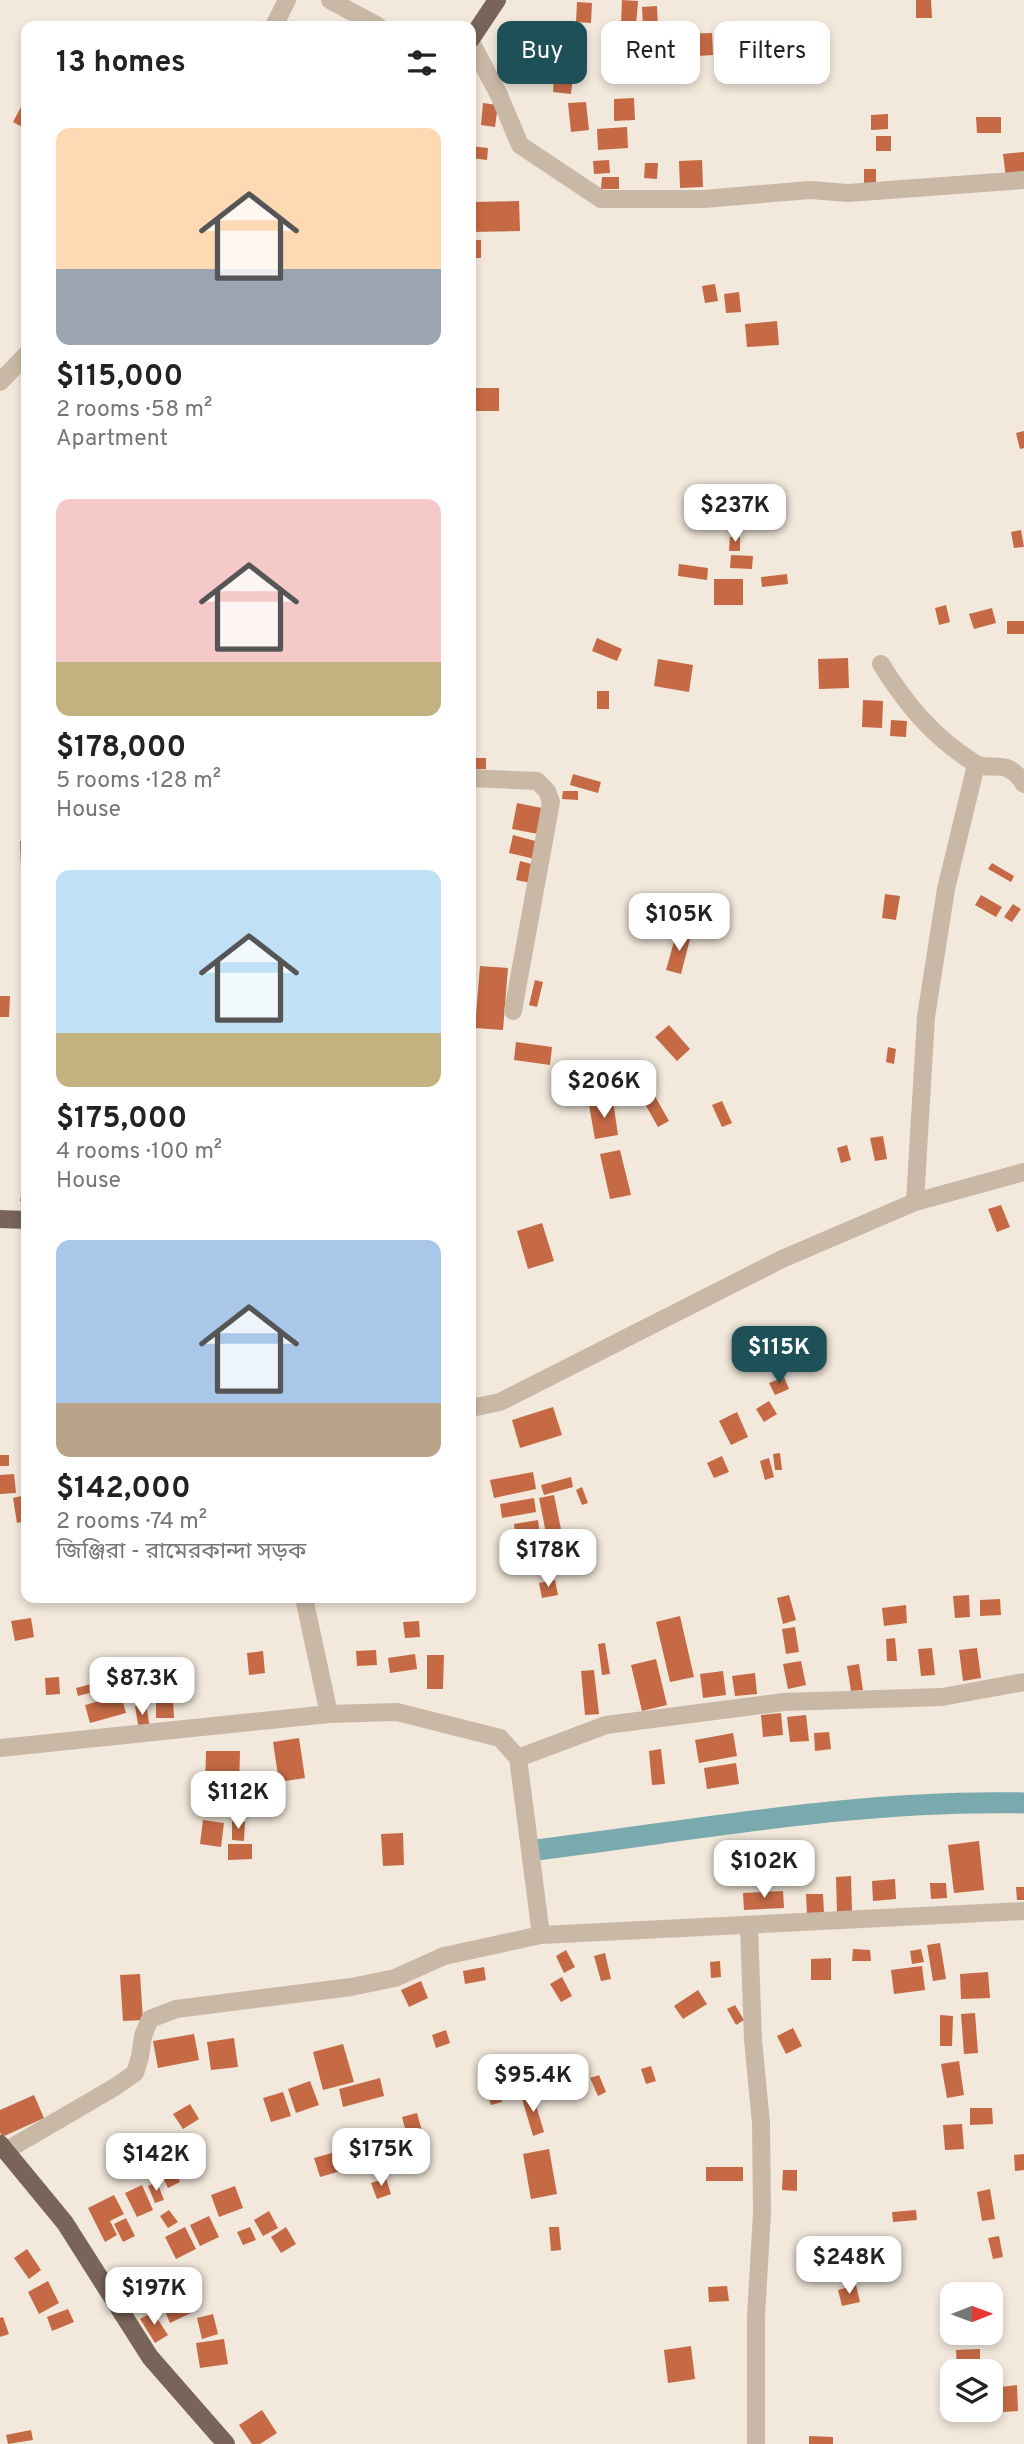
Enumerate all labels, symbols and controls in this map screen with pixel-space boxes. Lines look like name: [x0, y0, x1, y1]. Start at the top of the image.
chip: Buy: [497, 21, 587, 84]
chip: Rent: [601, 21, 700, 84]
chip: Filters: [714, 21, 830, 84]
icon: filters: [403, 44, 441, 82]
text: 13 homes: [56, 45, 186, 82]
icon: home: [186, 173, 312, 299]
text: $115,000: [56, 359, 183, 396]
text: 2 rooms · 58 m²: [56, 396, 212, 425]
text: Apartment: [56, 425, 168, 454]
pin: $237K: [686, 484, 784, 544]
text: $237K: [700, 492, 770, 521]
icon: home: [186, 544, 312, 670]
text: $178,000: [56, 730, 186, 767]
text: 5 rooms · 128 m²: [56, 767, 221, 796]
text: House: [56, 796, 121, 825]
pin: $105K: [630, 894, 728, 953]
text: $105K: [645, 901, 713, 930]
icon: home: [186, 915, 312, 1041]
pin: $206K: [555, 1060, 653, 1120]
text: $206K: [567, 1068, 641, 1097]
text: $175,000: [56, 1101, 187, 1138]
text: 4 rooms · 100 m²: [56, 1138, 222, 1167]
text: House: [56, 1167, 121, 1196]
icon: home: [186, 1286, 312, 1412]
pin: $115K: [730, 1326, 828, 1386]
text: $115K: [748, 1334, 810, 1363]
text: $142,000: [56, 1471, 191, 1508]
text: 2 rooms · 74 m²: [56, 1508, 207, 1537]
pin: $178K: [499, 1530, 597, 1589]
text: $178K: [515, 1537, 581, 1566]
text: জিঞ্জিরা - রামেরকান্দা সড়ক: [56, 1538, 306, 1567]
pin: $87.3K: [85, 1658, 199, 1717]
text: $87.3K: [106, 1665, 178, 1694]
pin: $112K: [189, 1772, 287, 1831]
text: $112K: [207, 1779, 269, 1808]
pin: $102K: [715, 1840, 813, 1900]
text: $102K: [730, 1848, 798, 1877]
pin: $95.4K: [476, 2054, 590, 2114]
text: $95.4K: [494, 2062, 572, 2091]
pin: $175K: [332, 2128, 430, 2188]
pin: $142K: [107, 2134, 205, 2193]
text: $175K: [348, 2136, 414, 2165]
text: $142K: [122, 2141, 190, 2170]
pin: $248K: [800, 2236, 898, 2296]
text: $248K: [812, 2244, 886, 2273]
pin: $197K: [105, 2268, 203, 2327]
text: $197K: [121, 2275, 187, 2304]
north arrow: [940, 2282, 1003, 2345]
map controls: [940, 2282, 1003, 2422]
button: layers: [940, 2359, 1003, 2422]

